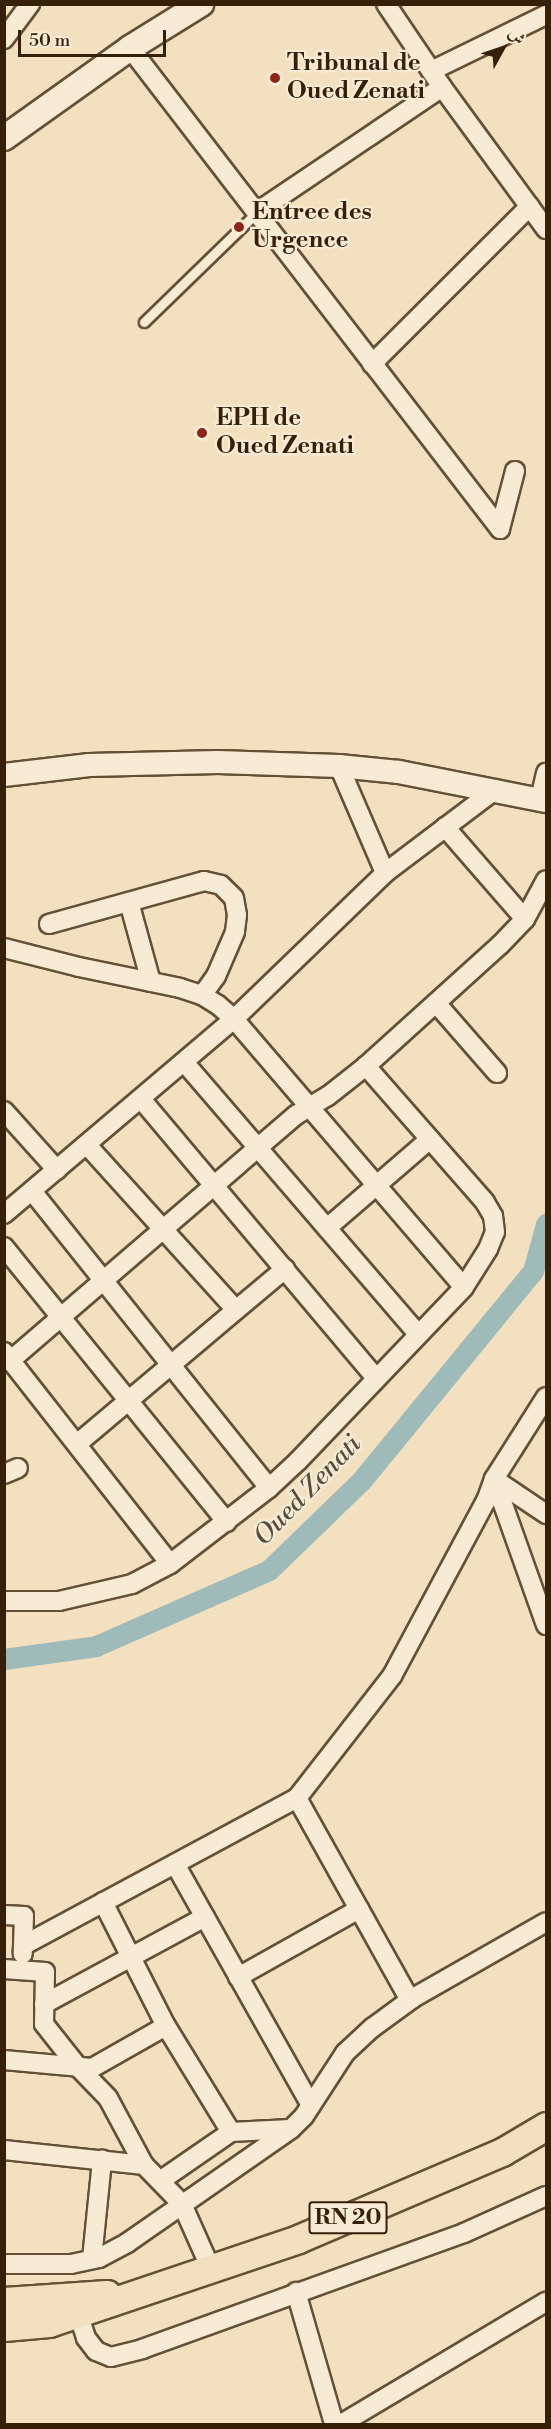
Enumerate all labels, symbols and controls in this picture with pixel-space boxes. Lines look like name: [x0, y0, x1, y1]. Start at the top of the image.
scale bar: [21, 18, 170, 56]
north arrow: [473, 18, 533, 78]
text: ش: [504, 24, 530, 49]
text: 50 m: [29, 29, 70, 52]
place label: Tribunal de Oued Zenati: [287, 50, 425, 106]
marker: Tribunal de Oued Zenati: [268, 71, 282, 85]
place label: Entree des Urgence: [252, 199, 372, 255]
marker: Entree des Urgence: [230, 218, 248, 236]
place label: EPH de Oued Zenati: [216, 405, 354, 461]
marker: EPH de Oued Zenati: [193, 424, 211, 442]
water label: Oued Zenati: [248, 1429, 368, 1553]
road number: RN 20: [308, 2199, 388, 2237]

